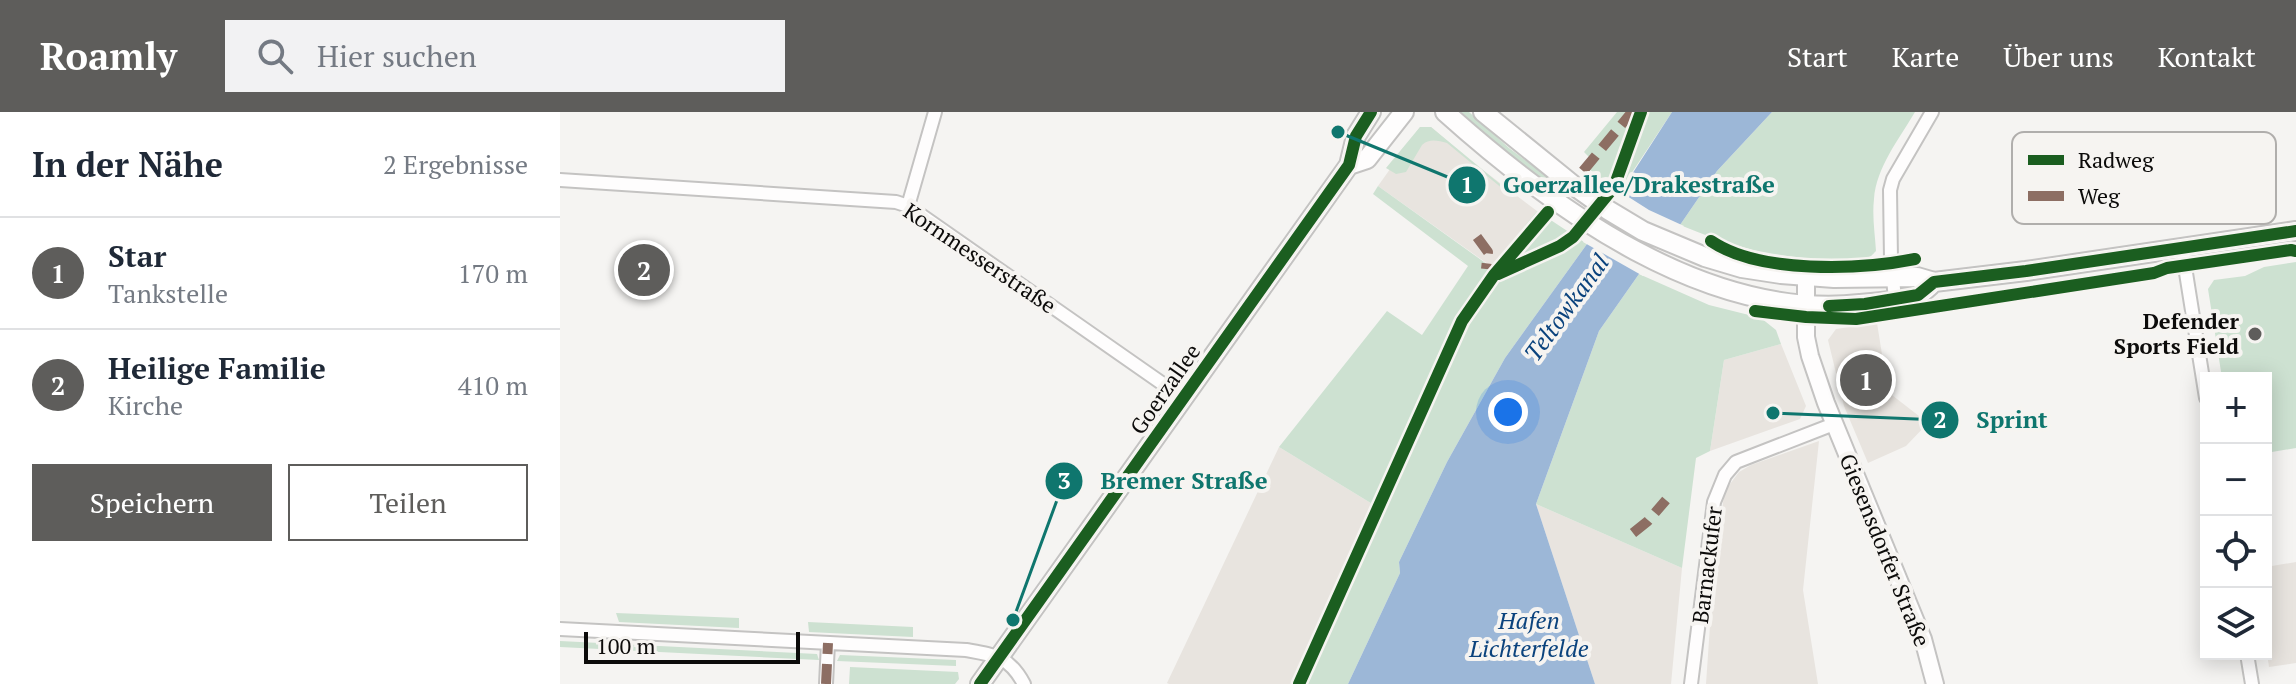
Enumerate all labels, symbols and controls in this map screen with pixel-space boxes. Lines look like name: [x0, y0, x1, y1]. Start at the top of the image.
search box: [225, 20, 785, 92]
text: Roamly: [40, 31, 177, 81]
icon: search: [253, 34, 297, 78]
text: Hier suchen: [317, 36, 477, 76]
text: Start: [1787, 38, 1848, 75]
text: Karte: [1892, 38, 1959, 75]
text: Über uns: [2003, 38, 2114, 75]
text: Kontakt: [2158, 38, 2256, 75]
legend: [2012, 132, 2276, 224]
text: In der Nähe: [32, 142, 223, 187]
text: Radweg: [2078, 145, 2154, 174]
text: 2 Ergebnisse: [383, 147, 528, 181]
callout: Goerzallee/Drakestraße: [1447, 161, 1791, 209]
text: 1: [1460, 168, 1474, 200]
text: Goerzallee/Drakestraße: [1503, 168, 1775, 200]
text: Weg: [2078, 181, 2120, 210]
street label: Kornmesserstraße: [898, 196, 1062, 319]
text: Star: [108, 236, 166, 276]
pin: 2: [618, 240, 670, 300]
water label: Teltowkanal: [1517, 247, 1616, 367]
text: 1: [51, 256, 65, 290]
text: 170 m: [458, 256, 528, 290]
text: Tankstelle: [108, 276, 228, 310]
place label: Defender Sports Field: [2114, 306, 2240, 360]
marker: Defender Sports Field: [2246, 325, 2264, 343]
street label: Goerzallee: [1123, 338, 1206, 440]
text: Heilige Familie: [108, 348, 326, 388]
pin: 1: [1840, 350, 1892, 410]
text: 2: [51, 368, 65, 402]
text: 410 m: [458, 368, 528, 402]
map controls: [2200, 372, 2272, 660]
button: +: [2200, 372, 2272, 444]
text: Kirche: [108, 388, 183, 422]
your location: [1488, 392, 1528, 432]
callout: Sprint: [1920, 396, 2064, 444]
text: 2: [1933, 403, 1947, 435]
text: Sprint: [1976, 403, 2048, 435]
button: −: [2200, 444, 2272, 516]
street label: Giesensdorfer Straße: [1834, 449, 1937, 650]
callout: Bremer Straße: [1044, 457, 1283, 505]
button: Speichern: [32, 464, 272, 541]
button: Teilen: [288, 464, 528, 541]
text: 3: [1057, 464, 1071, 496]
text: Bremer Straße: [1100, 464, 1268, 496]
street label: Barnackufer: [1685, 504, 1728, 625]
button: locate: [2200, 516, 2272, 588]
button: layers: [2200, 588, 2272, 660]
water label: Hafen Lichterfelde: [1468, 604, 1589, 664]
scale bar: [584, 628, 800, 664]
text: 100 m: [596, 631, 656, 660]

